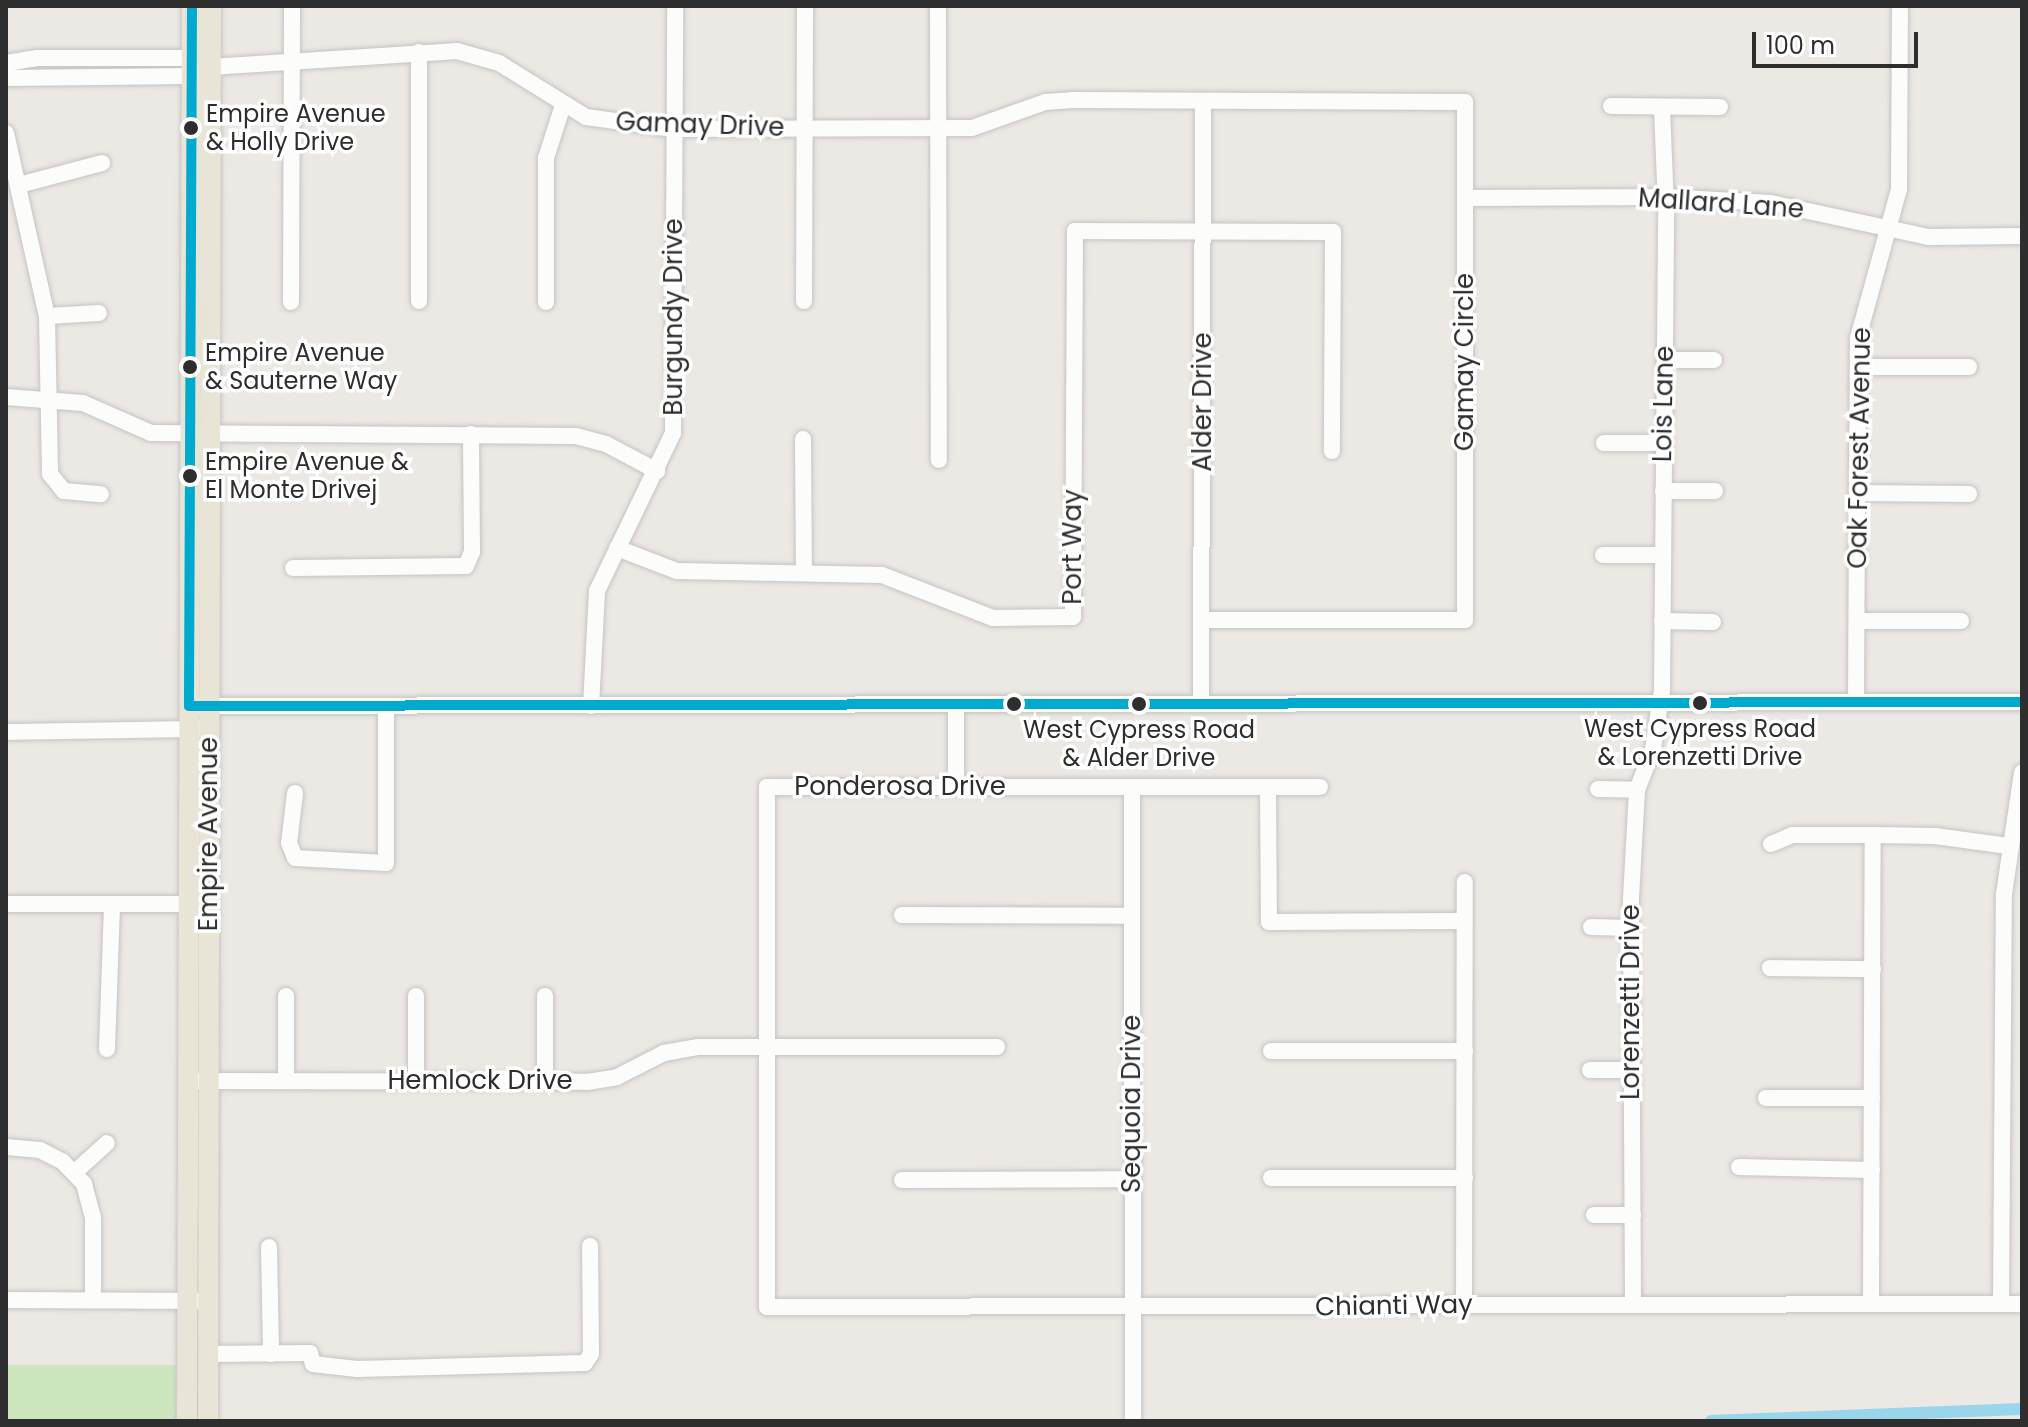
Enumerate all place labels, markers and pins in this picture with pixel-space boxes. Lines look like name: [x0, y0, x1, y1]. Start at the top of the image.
place label: Empire Avenue & Holly Drive: [206, 100, 386, 156]
marker: Empire Avenue & Holly Drive: [183, 120, 199, 136]
place label: Empire Avenue & Sauterne Way: [205, 339, 397, 395]
marker: Empire Avenue & Sauterne Way: [182, 359, 198, 375]
place label: Empire Avenue & El Monte Drivej: [205, 448, 409, 504]
marker: Empire Avenue & El Monte Drivej: [182, 468, 198, 484]
marker: West Cypress Road & Lorenzetti Drive: [1692, 695, 1708, 711]
unlabelled marker: [1006, 696, 1022, 712]
marker: West Cypress Road & Alder Drive: [1131, 696, 1147, 712]
place label: West Cypress Road & Lorenzetti Drive: [1584, 715, 1816, 771]
place label: West Cypress Road & Alder Drive: [1023, 716, 1255, 772]

